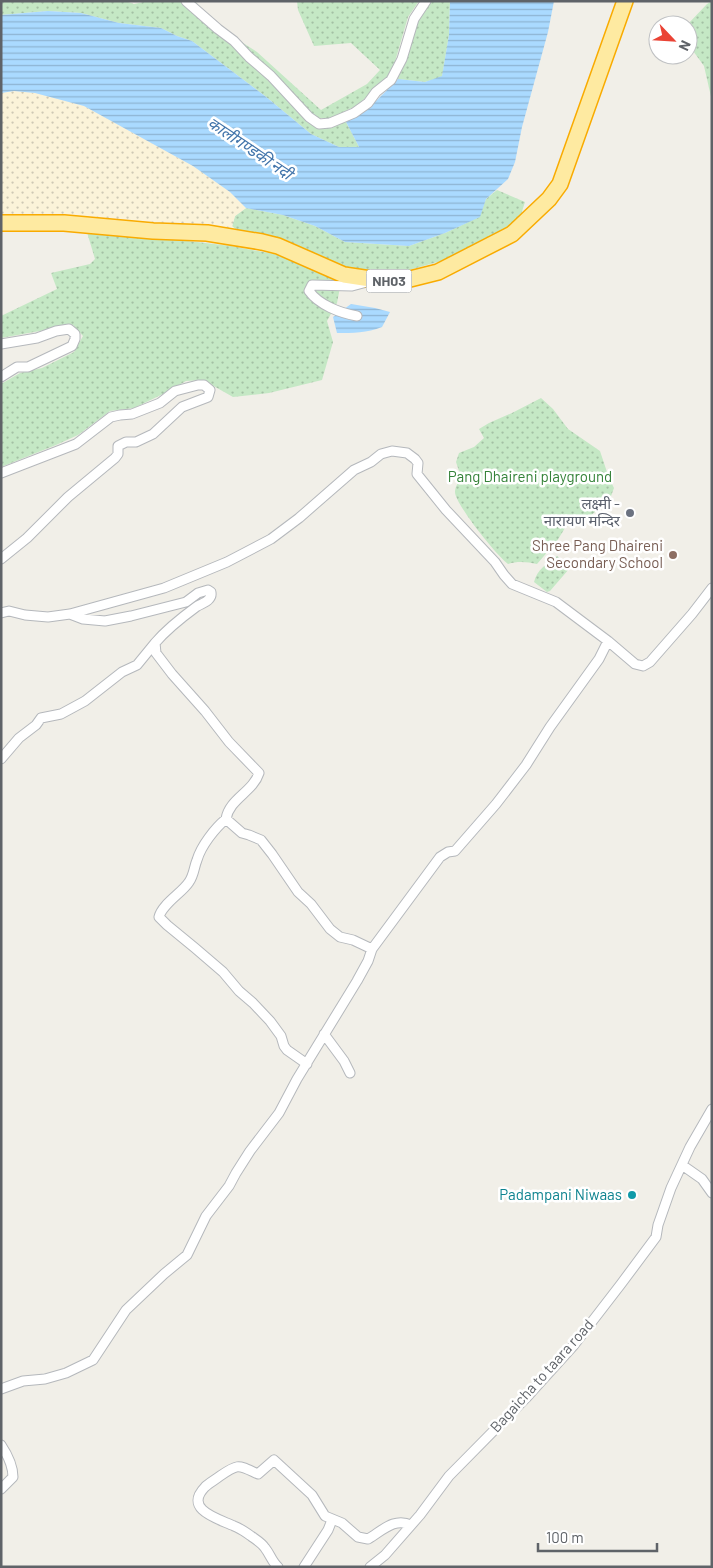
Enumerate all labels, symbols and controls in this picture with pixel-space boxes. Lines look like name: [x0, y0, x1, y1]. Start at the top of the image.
north arrow: [648, 15, 698, 65]
text: N: [676, 38, 695, 54]
water label: कालीगण्डकी नदी: [204, 112, 298, 184]
road number: NH03: [366, 270, 412, 292]
park label: Pang Dhaireni playground: [448, 467, 612, 485]
place label: लक्ष्मी - नारायण मन्दिर: [544, 494, 621, 529]
marker: लक्ष्मी - नारायण मन्दिर: [624, 507, 636, 519]
place label: Shree Pang Dhaireni Secondary School: [532, 536, 663, 571]
marker: Shree Pang Dhaireni Secondary School: [667, 549, 679, 561]
place label: Padampani Niwaas: [499, 1185, 622, 1203]
marker: Padampani Niwaas: [626, 1189, 638, 1201]
street label: Bagaicha to taara road: [486, 1315, 597, 1436]
scale bar: [538, 1520, 657, 1552]
text: 100 m: [546, 1528, 584, 1546]

